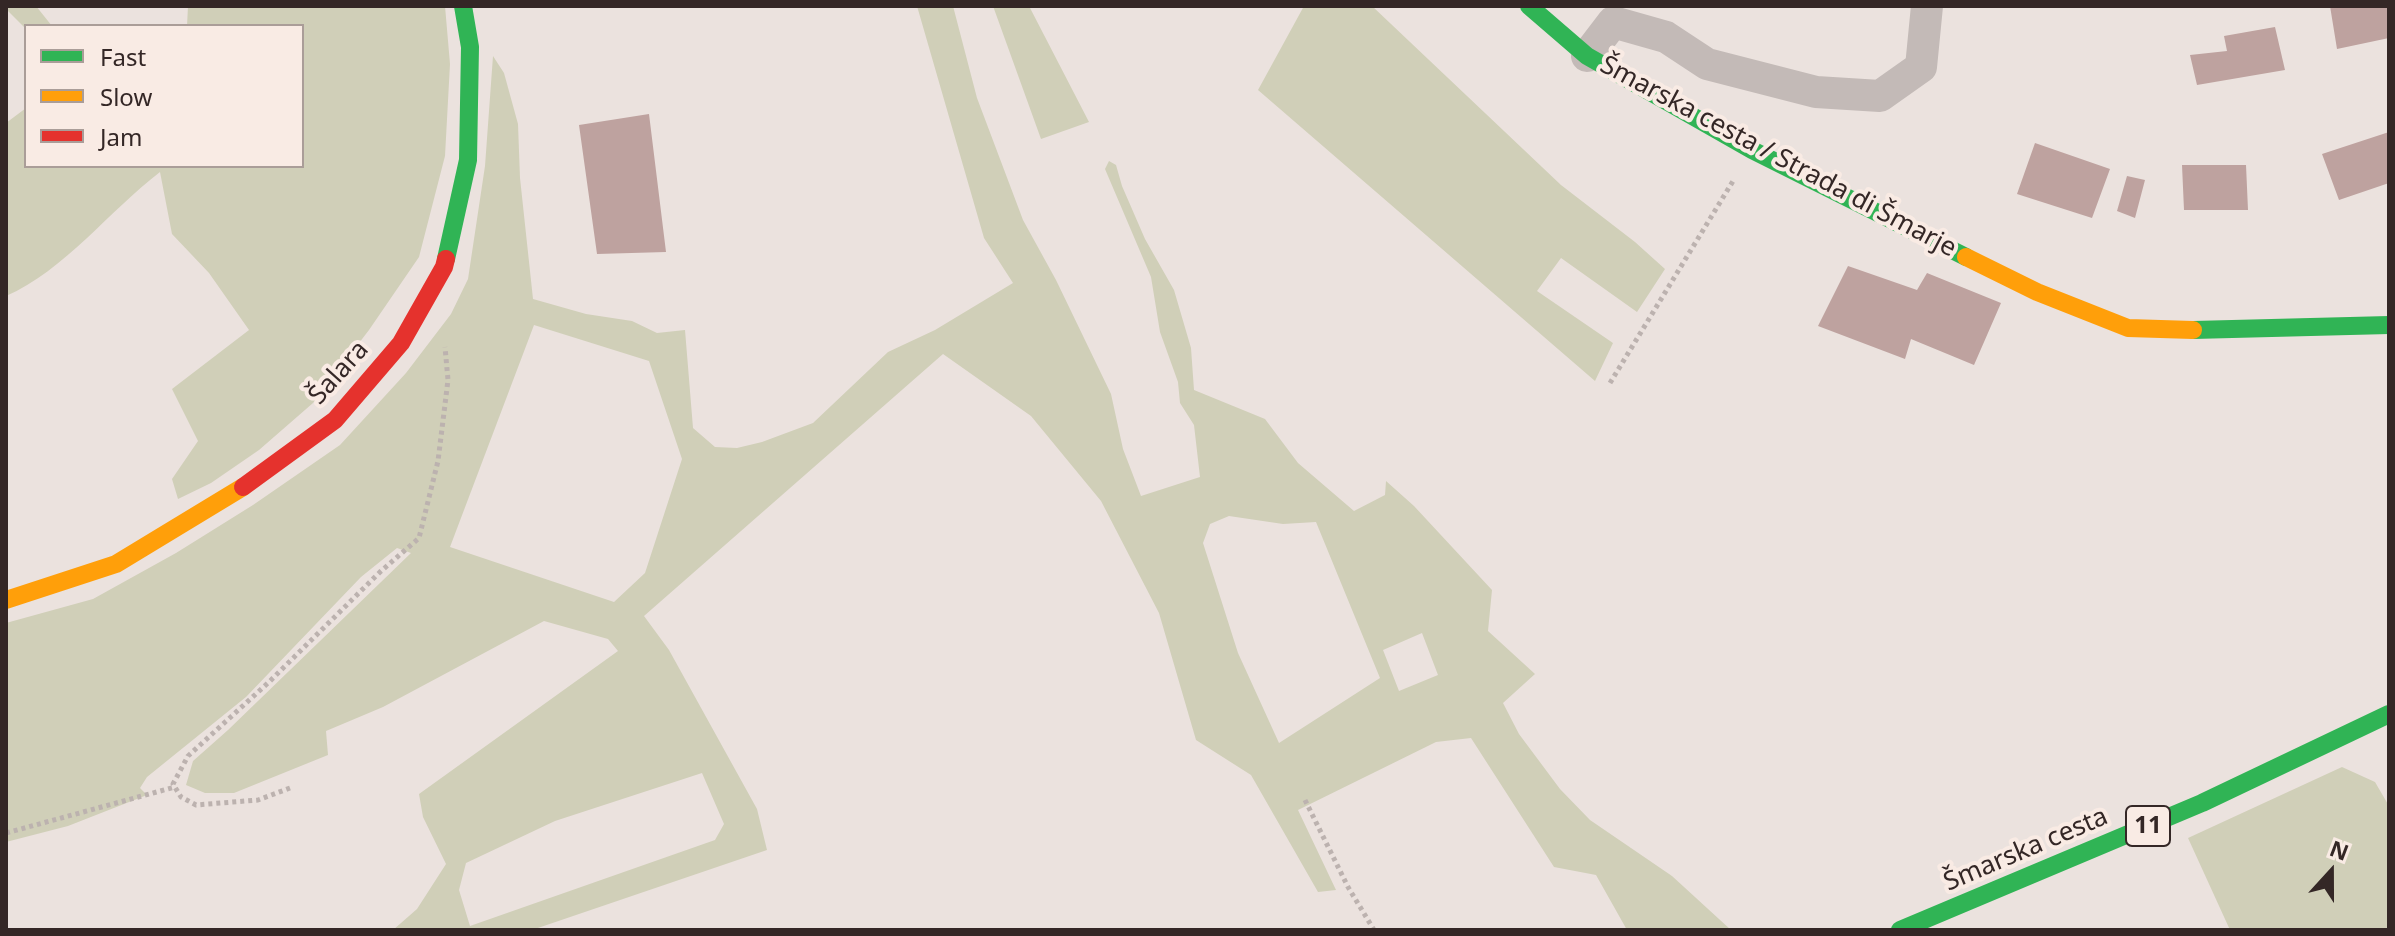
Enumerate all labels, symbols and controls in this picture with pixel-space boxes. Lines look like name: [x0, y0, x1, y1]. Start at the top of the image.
legend: [24, 24, 304, 168]
text: Fast: [100, 40, 146, 73]
street label: Šmarska cesta / Strada di Šmarje: [1595, 50, 1961, 264]
text: Slow: [100, 80, 152, 113]
text: Jam: [100, 120, 142, 153]
street label: Šalara: [302, 335, 376, 411]
street label: Šmarska cesta: [1939, 801, 2113, 899]
road number: 11: [2126, 806, 2170, 846]
north arrow: [2291, 832, 2371, 912]
text: N: [2326, 832, 2353, 867]

